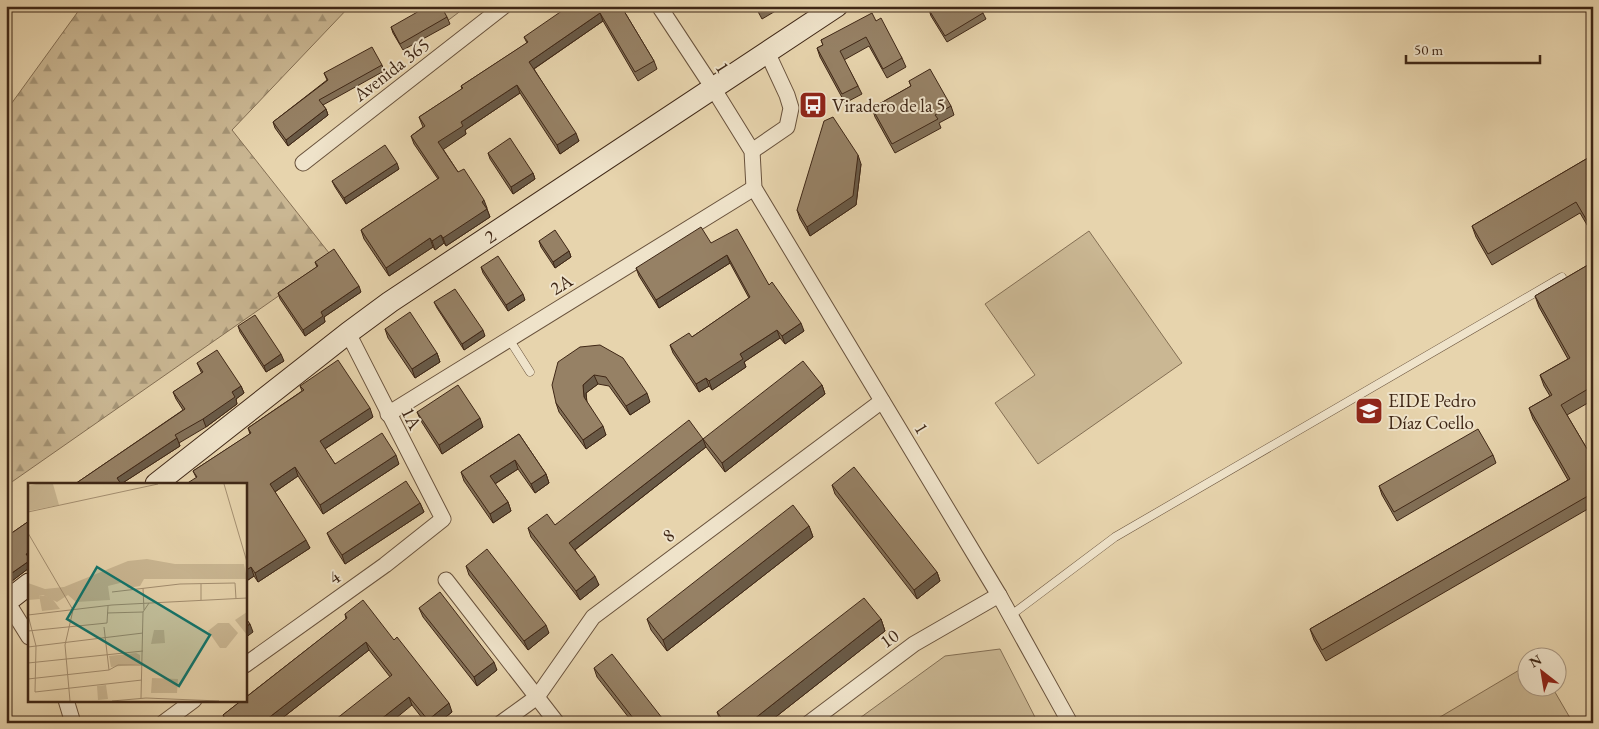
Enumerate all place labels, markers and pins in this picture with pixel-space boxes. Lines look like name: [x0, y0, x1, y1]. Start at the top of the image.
bus stop icon: Viradero de la 5: [798, 90, 828, 120]
place label: Viradero de la 5: [832, 93, 945, 118]
place label: EIDE Pedro Díaz Coello: [1388, 388, 1476, 435]
school or university icon: EIDE Pedro Díaz Coello: [1354, 396, 1384, 426]

